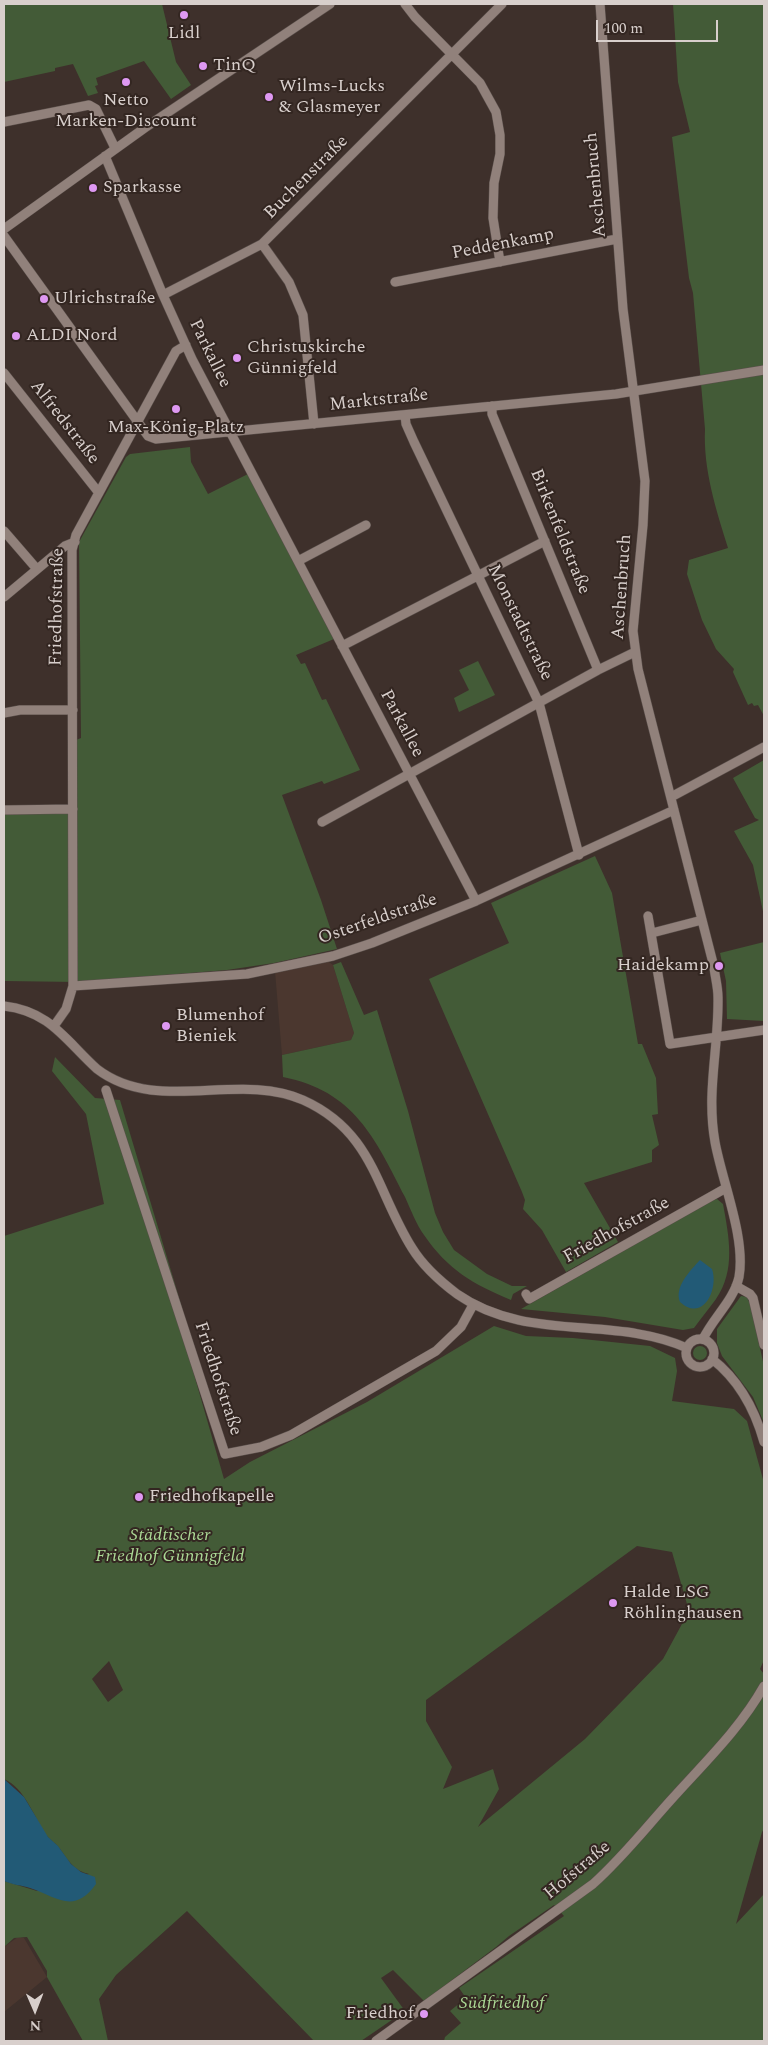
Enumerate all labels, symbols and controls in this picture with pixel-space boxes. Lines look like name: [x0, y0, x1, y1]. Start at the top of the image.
marker: Lidl: [178, 9, 190, 21]
scale bar: [598, 10, 720, 42]
text: 100 m: [604, 17, 643, 40]
place label: Lidl: [168, 23, 200, 45]
place label: TinQ: [213, 55, 256, 77]
marker: TinQ: [197, 60, 209, 72]
marker: Netto Marken-Discount: [120, 76, 132, 88]
place label: Wilms-Lucks & Glasmeyer: [279, 76, 385, 118]
place label: Netto Marken-Discount: [55, 90, 197, 132]
marker: Wilms-Lucks & Glasmeyer: [263, 91, 275, 103]
street label: Buchenstraße: [260, 131, 354, 225]
street label: Aschenbruch: [582, 131, 612, 239]
place label: Sparkasse: [103, 177, 181, 199]
marker: Sparkasse: [87, 182, 99, 194]
street label: Peddenkamp: [450, 225, 556, 265]
place label: Ulrichstraße: [54, 288, 155, 310]
marker: Ulrichstraße: [38, 293, 50, 305]
street label: Parkallee: [183, 316, 235, 392]
place label: ALDI Nord: [26, 325, 117, 347]
marker: ALDI Nord: [10, 330, 22, 342]
place label: Christuskirche Günnigfeld: [247, 337, 365, 379]
marker: Christuskirche Günnigfeld: [231, 352, 243, 364]
street label: Alfredstraße: [25, 377, 103, 469]
street label: Marktstraße: [329, 385, 429, 417]
marker: Max-König-Platz: [170, 403, 182, 415]
place label: Max-König-Platz: [108, 417, 244, 439]
street label: Birkenfeldstraße: [524, 466, 594, 598]
street label: Aschenbruch: [609, 534, 637, 640]
street label: Friedhofstraße: [46, 548, 70, 666]
street label: Monstadtstraße: [482, 561, 556, 685]
street label: Parkallee: [374, 686, 428, 762]
street label: Osterfeldstraße: [316, 890, 440, 950]
place label: Haidekamp: [617, 955, 709, 977]
marker: Haidekamp: [713, 960, 725, 972]
place label: Blumenhof Bieniek: [176, 1005, 264, 1048]
marker: Blumenhof Bieniek: [160, 1020, 172, 1032]
street label: Friedhofstraße: [560, 1193, 674, 1269]
street label: Friedhofstraße: [188, 1319, 246, 1439]
place label: Friedhofkapelle: [149, 1486, 274, 1508]
marker: Friedhofkapelle: [133, 1491, 145, 1503]
park label: Städtischer Friedhof Günnigfeld: [95, 1525, 245, 1568]
place label: Halde LSG Röhlinghausen: [623, 1582, 742, 1625]
marker: Halde LSG Röhlinghausen: [607, 1597, 619, 1609]
street label: Hofstraße: [540, 1837, 616, 1905]
north arrow: [10, 1985, 60, 2035]
park label: Südfriedhof: [459, 1993, 545, 2015]
place label: Friedhof: [346, 2003, 414, 2025]
marker: Friedhof: [418, 2008, 430, 2020]
text: N: [29, 2015, 41, 2036]

